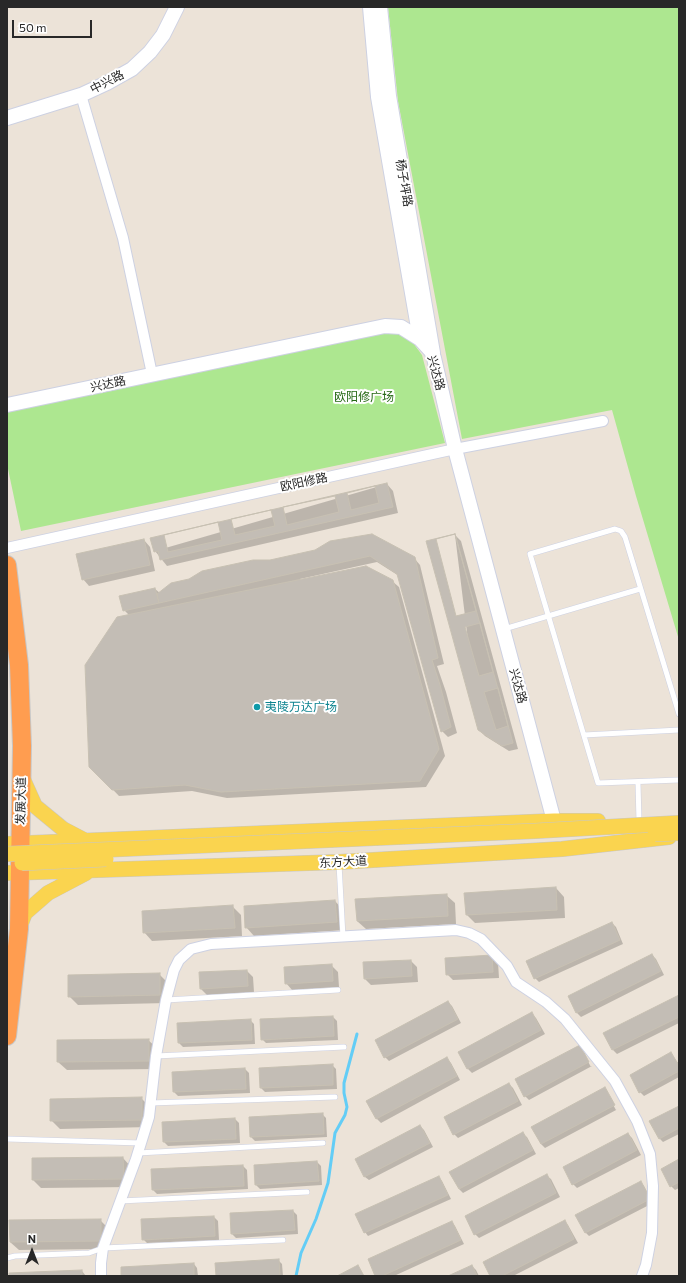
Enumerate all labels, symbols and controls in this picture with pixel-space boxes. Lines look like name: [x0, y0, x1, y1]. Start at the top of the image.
scale bar: [14, 12, 94, 38]
text: 50 m: [19, 20, 47, 34]
street label: 中兴路: [88, 67, 126, 97]
street label: 杨子坪路: [393, 158, 415, 208]
street label: 兴达路: [424, 354, 448, 392]
street label: 兴达路: [89, 373, 127, 395]
park label: 欧阳修广场: [334, 390, 394, 404]
street label: 欧阳修路: [279, 470, 329, 494]
street label: 兴达路: [506, 667, 530, 705]
place label: 夷陵万达广场: [265, 700, 337, 714]
marker: 夷陵万达广场: [252, 702, 262, 712]
street label: 发展大道: [13, 777, 29, 825]
street label: 东方大道: [319, 854, 367, 870]
north arrow: [12, 1231, 52, 1271]
text: N: [28, 1232, 36, 1245]

